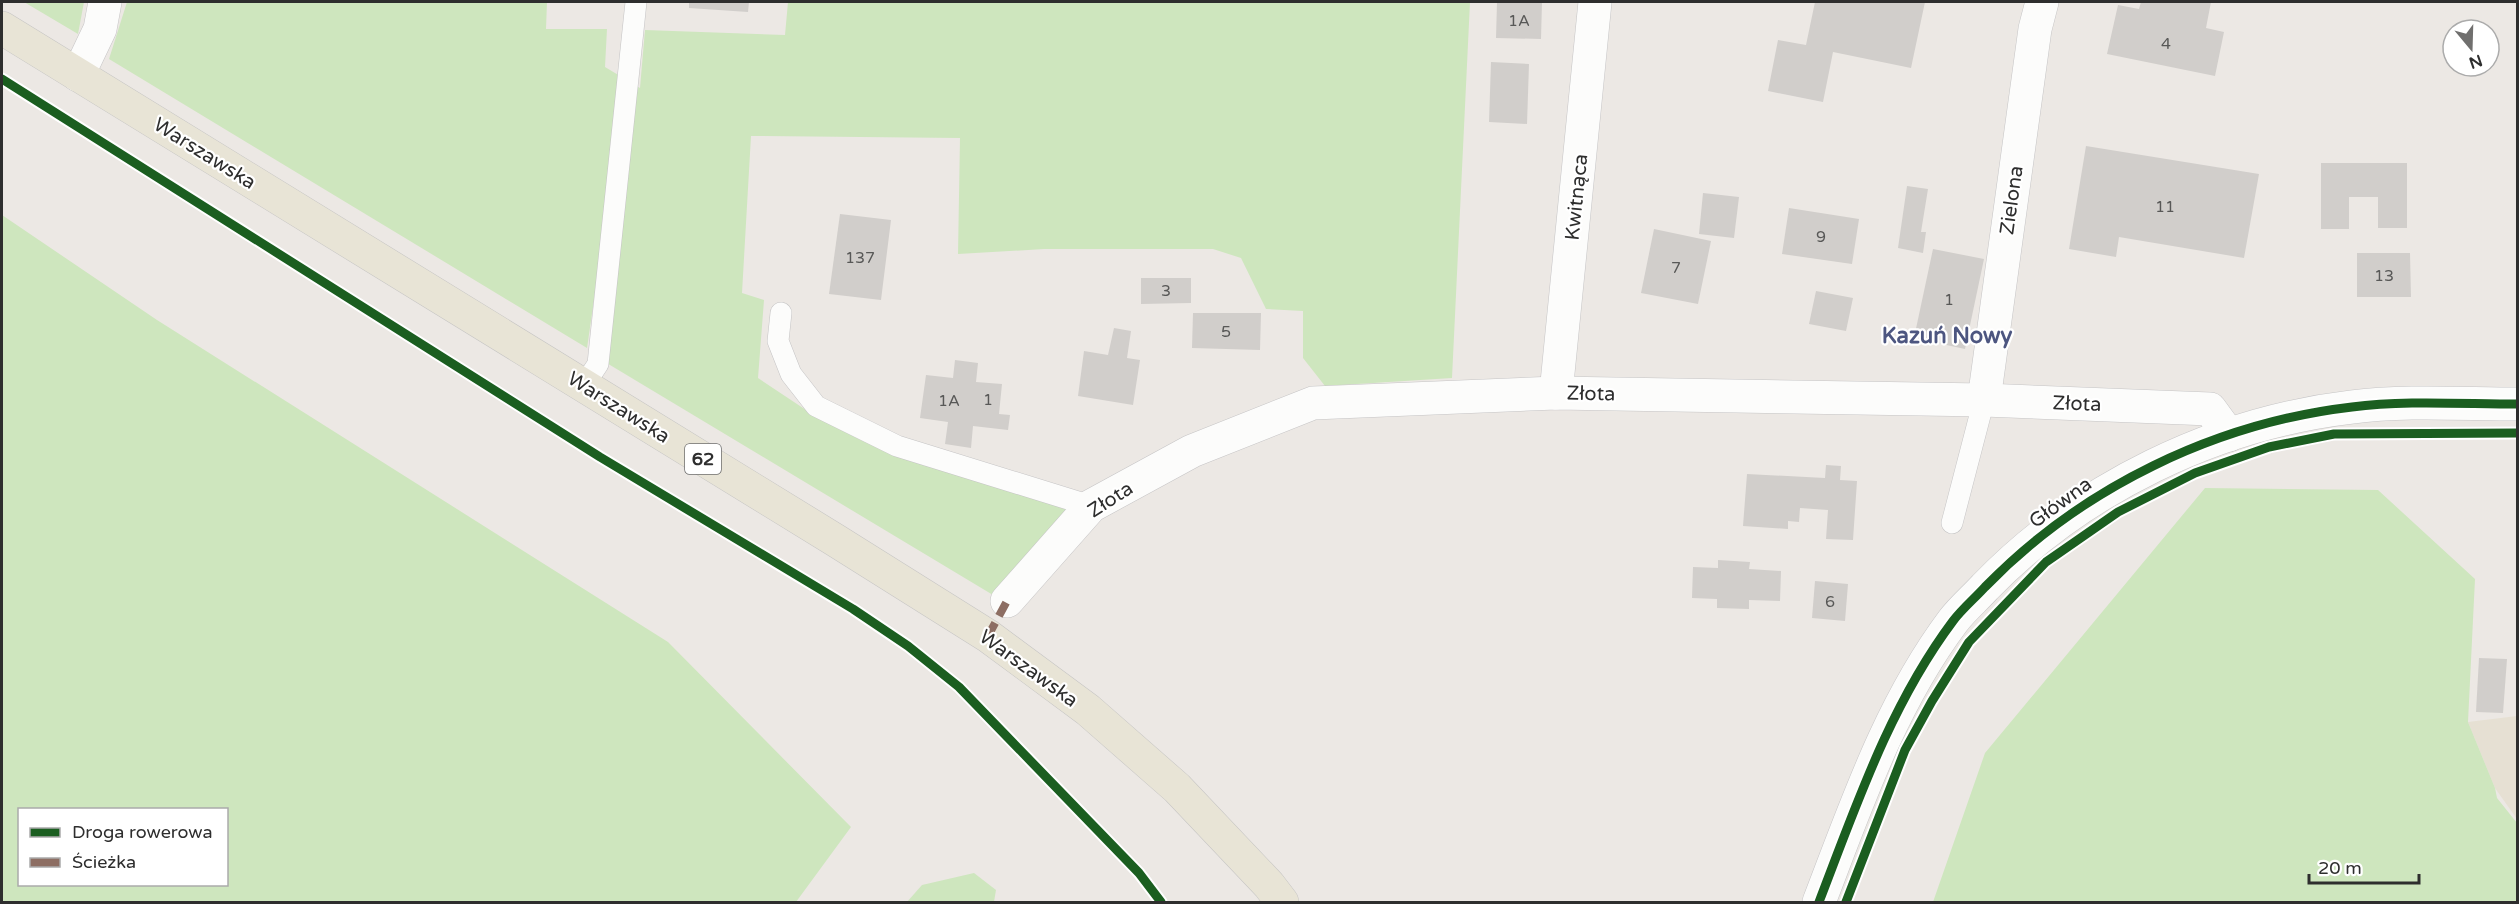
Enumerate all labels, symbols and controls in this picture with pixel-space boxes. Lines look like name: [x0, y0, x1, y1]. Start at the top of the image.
house number: 1A: [1508, 11, 1530, 31]
north arrow: [2441, 18, 2501, 78]
house number: 4: [2161, 34, 2171, 54]
text: N: [2466, 50, 2485, 73]
street label: Warszawska: [149, 113, 260, 195]
street label: Kwitnąca: [1561, 153, 1593, 242]
street label: Zielona: [1995, 164, 2029, 236]
house number: 11: [2155, 197, 2175, 217]
house number: 9: [1816, 227, 1826, 247]
house number: 137: [845, 248, 875, 268]
house number: 7: [1671, 258, 1681, 278]
house number: 13: [2374, 266, 2394, 286]
house number: 3: [1161, 281, 1171, 301]
house number: 1: [1944, 290, 1954, 310]
house number: 5: [1221, 322, 1231, 342]
district label: Kazuń Nowy: [1882, 323, 2012, 349]
street label: Warszawska: [563, 367, 674, 449]
street label: Złota: [1566, 382, 1616, 406]
house number: 1: [983, 390, 993, 410]
house number: 1A: [938, 391, 960, 411]
street label: Złota: [2052, 391, 2102, 417]
road number: 62: [685, 444, 721, 474]
street label: Główna: [2025, 472, 2097, 534]
street label: Złota: [1084, 476, 1138, 523]
house number: 6: [1825, 592, 1835, 612]
street label: Warszawska: [974, 625, 1083, 713]
legend: [18, 808, 228, 886]
text: Droga rowerowa: [72, 821, 213, 843]
scale bar: [2309, 847, 2418, 885]
text: Ścieżka: [72, 851, 136, 873]
text: 20 m: [2318, 857, 2362, 879]

